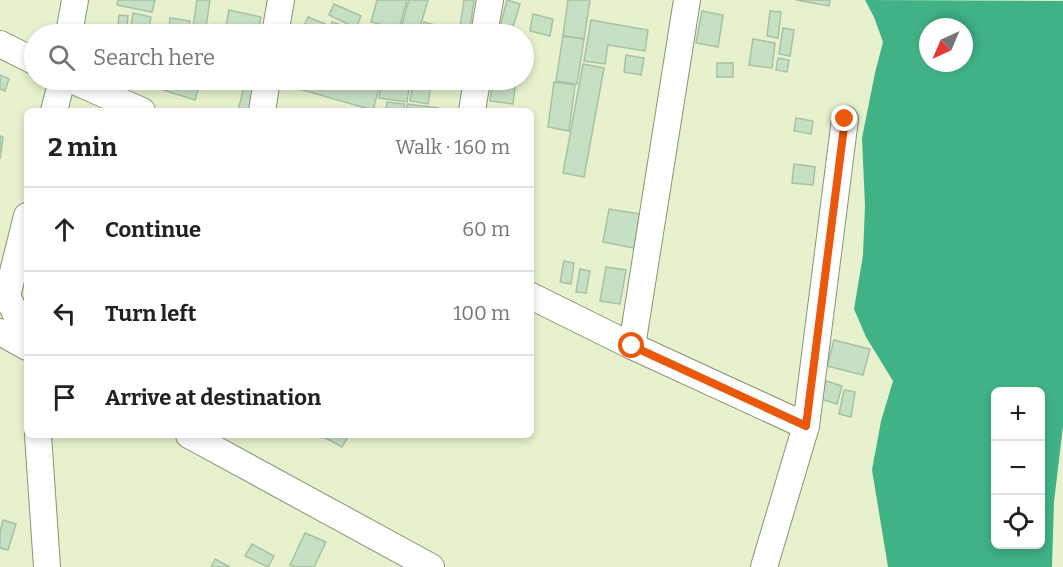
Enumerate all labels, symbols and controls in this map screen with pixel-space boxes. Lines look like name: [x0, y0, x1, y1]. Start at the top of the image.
north arrow: [919, 18, 973, 72]
search box: [24, 24, 534, 90]
icon: search: [45, 41, 78, 74]
text: Search here: [93, 44, 215, 71]
route end: [831, 105, 857, 131]
text: 2 min: [48, 132, 117, 163]
text: Walk · 160 m: [395, 135, 510, 159]
icon: ahead: [48, 213, 81, 246]
text: Continue: [105, 216, 201, 243]
text: 60 m: [462, 217, 510, 241]
icon: left: [48, 297, 81, 330]
text: Turn left: [105, 300, 197, 327]
text: 100 m: [453, 301, 510, 325]
route start: [618, 332, 644, 358]
icon: arrive: [48, 381, 81, 414]
text: Arrive at destination: [105, 384, 321, 411]
map controls: [991, 387, 1045, 549]
button: +: [991, 387, 1045, 441]
button: −: [991, 441, 1045, 495]
button: locate: [991, 495, 1045, 549]

